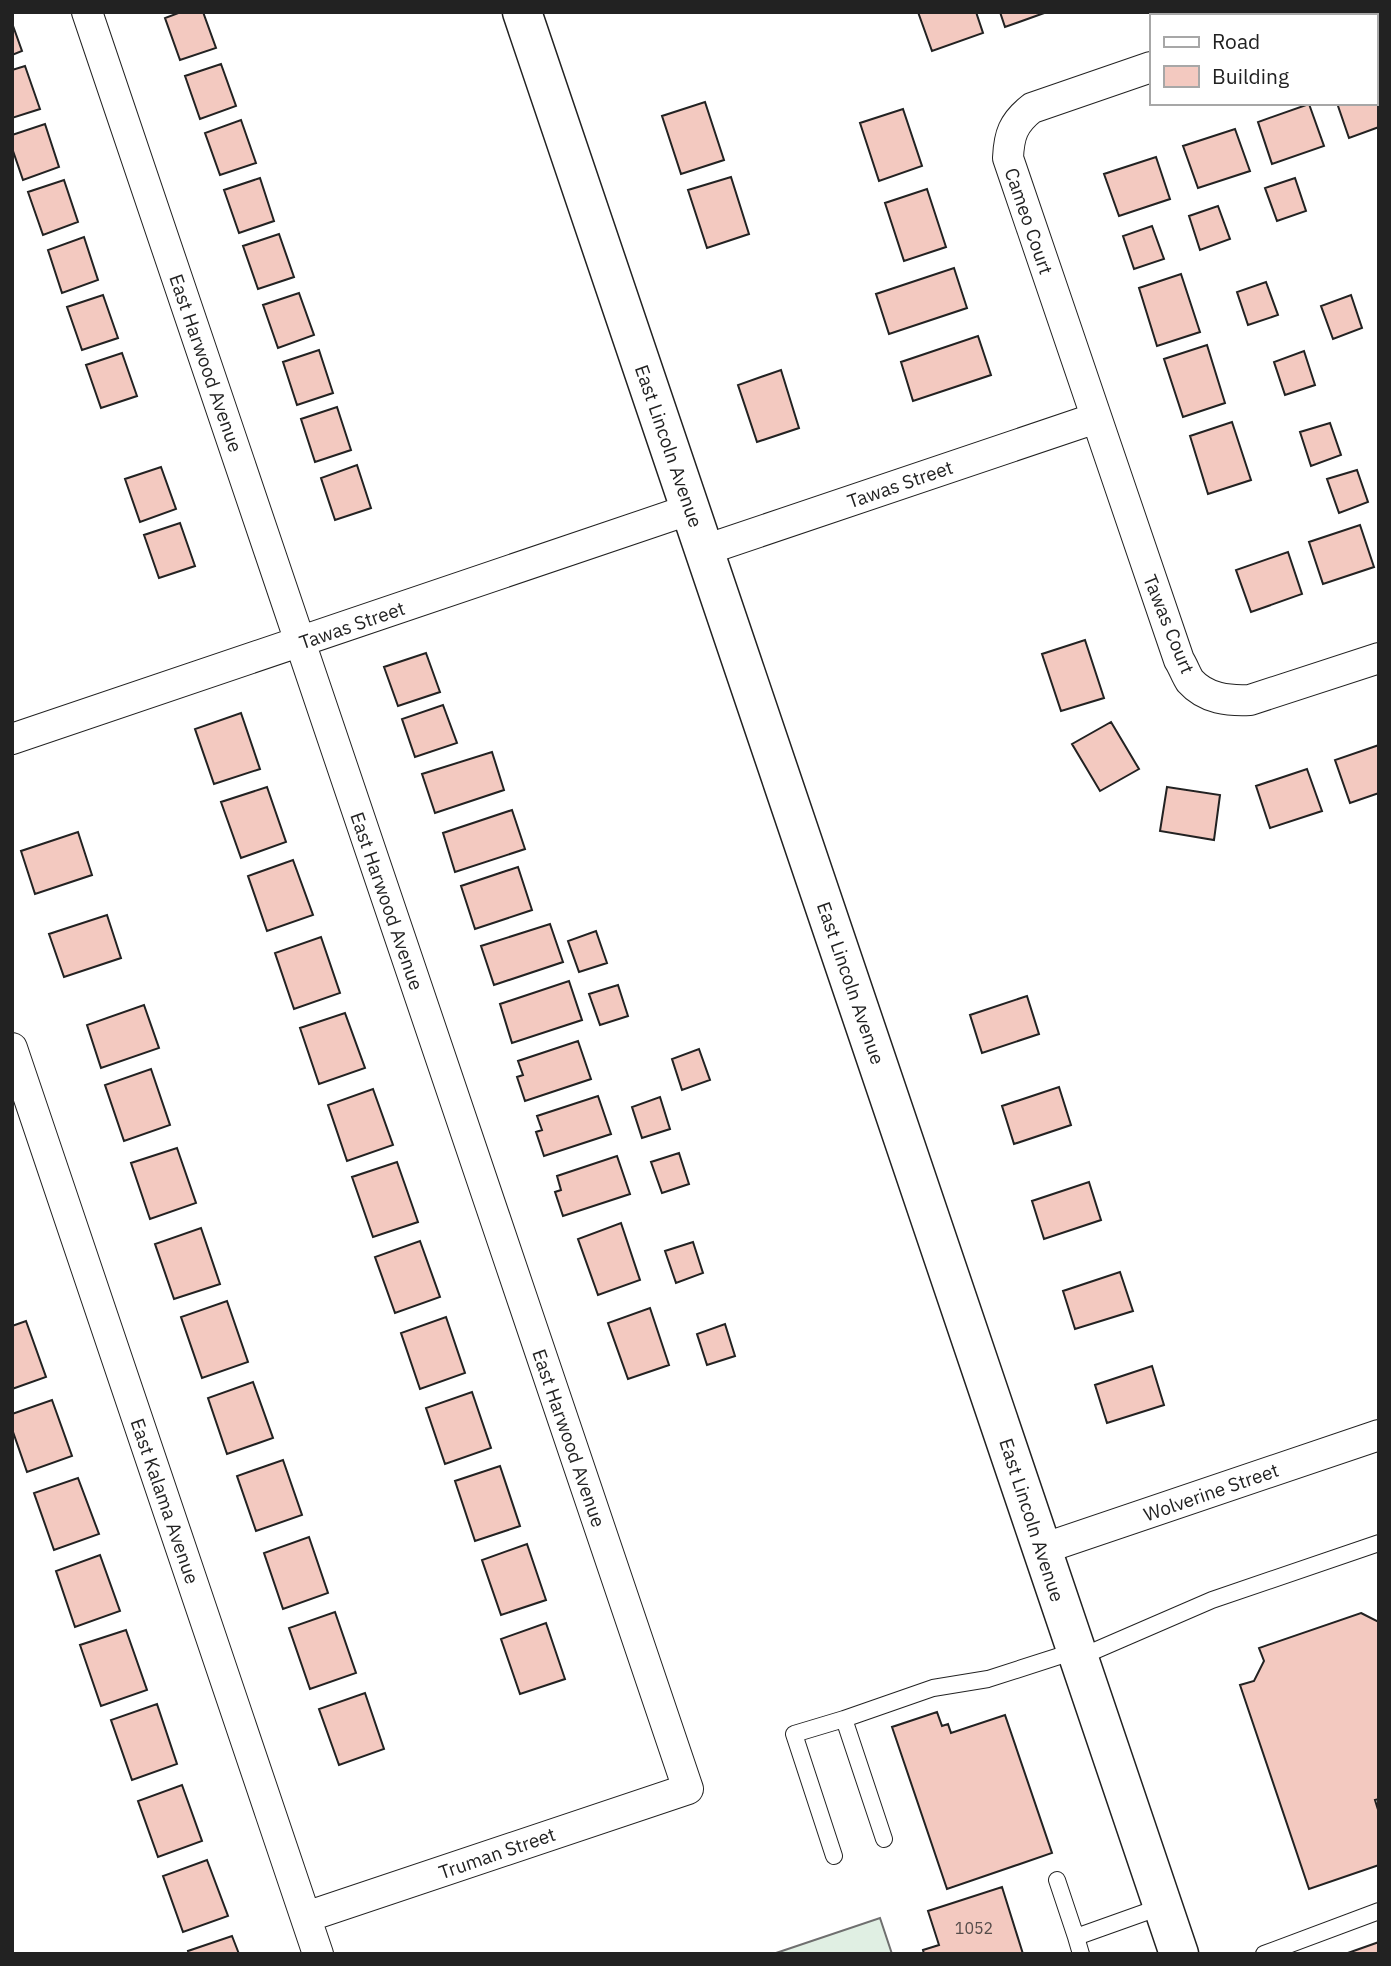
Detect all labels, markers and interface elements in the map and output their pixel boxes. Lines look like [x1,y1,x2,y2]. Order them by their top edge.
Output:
legend [1150,14,1377,105]
text: Road [1212,27,1260,55]
text: Building [1212,62,1289,90]
street label: Cameo Court [1000,165,1058,277]
street label: East Harwood Avenue [164,271,248,455]
street label: East Lincoln Avenue [630,361,708,531]
street label: Tawas Street [844,455,956,513]
street label: Tawas Court [1138,571,1200,677]
street label: Tawas Street [296,596,408,654]
street label: East Harwood Avenue [345,809,429,993]
street label: East Lincoln Avenue [812,898,890,1068]
street label: East Harwood Avenue [527,1346,611,1530]
street label: East Kalama Avenue [125,1415,205,1587]
street label: East Lincoln Avenue [994,1435,1070,1605]
street label: Wolverine Street [1140,1458,1282,1526]
street label: Truman Street [435,1822,559,1884]
house number: 1052 [955,1918,993,1938]

